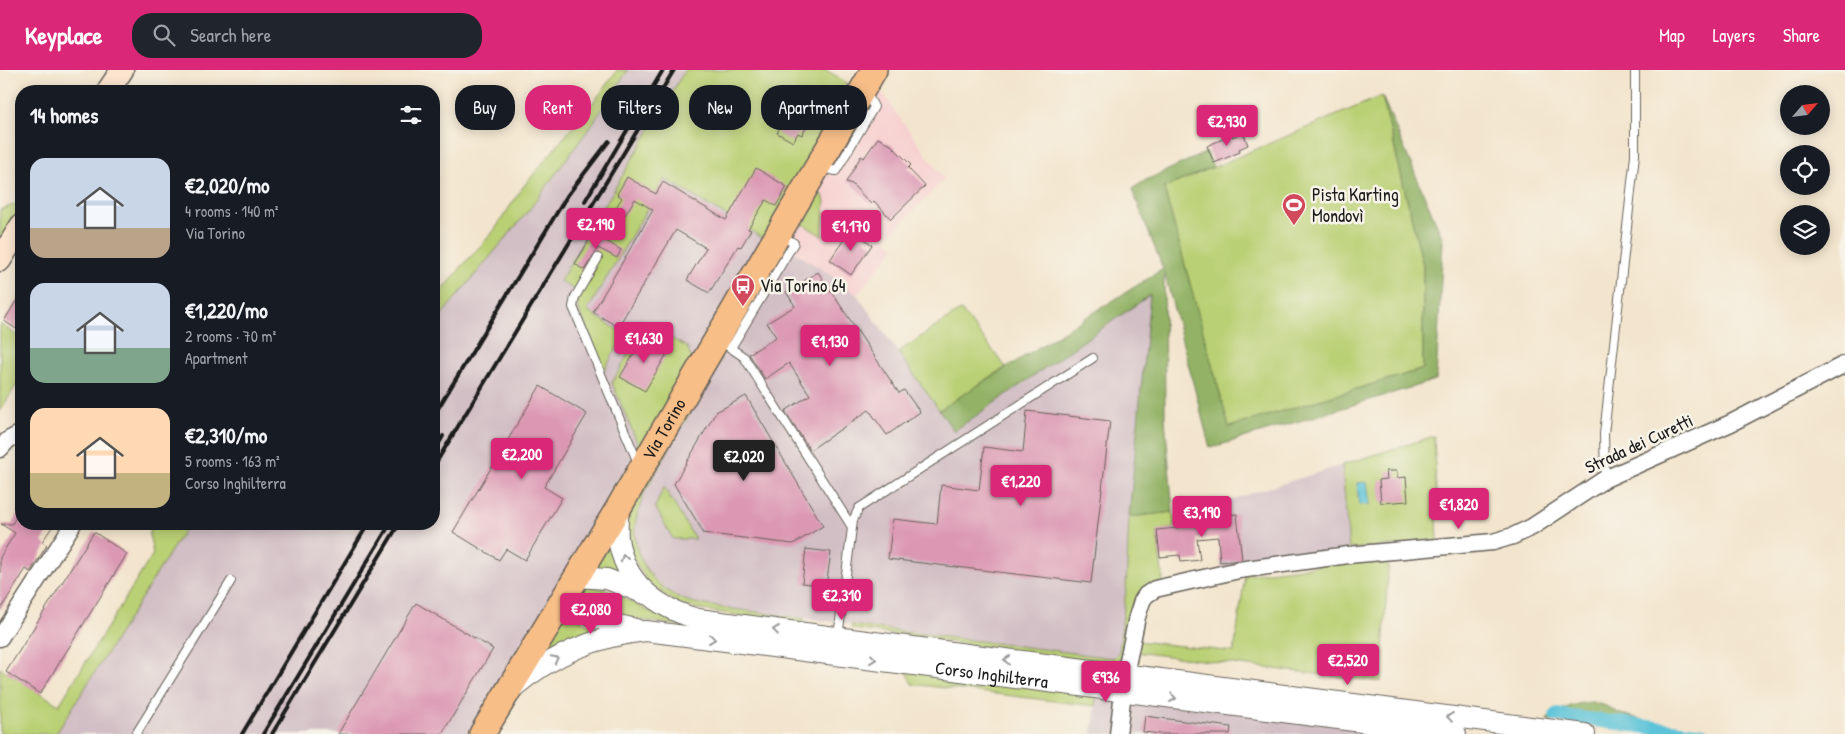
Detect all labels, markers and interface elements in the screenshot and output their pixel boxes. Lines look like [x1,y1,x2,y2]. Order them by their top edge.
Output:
search box [132,13,482,58]
text: Keyplace [25,19,102,51]
icon: search [150,21,178,49]
text: Search here [190,22,271,48]
text: Map [1659,23,1685,48]
text: Layers [1713,23,1755,48]
text: Share [1783,23,1820,48]
chip: Buy [455,85,515,130]
chip: Rent [525,85,591,130]
chip: Filters [601,85,679,130]
chip: New [689,85,751,130]
chip: Apartment [761,85,867,130]
north arrow [1780,85,1830,135]
map controls [1780,85,1830,255]
text: 14 homes [30,101,98,130]
icon: filters [397,101,425,129]
pin: €2,930 [1186,104,1268,147]
text: €2,930 [1208,110,1246,132]
button: locate [1780,145,1830,195]
text: €2,020/mo [185,171,269,200]
icon: home [70,178,130,238]
place label: Pista Karting Mondovì [1312,182,1399,228]
sports icon: Pista Karting Mondovì [1281,192,1307,226]
text: 4 rooms · 140 m² [185,200,279,222]
button: layers [1780,205,1830,255]
pin: €2,190 [555,208,637,250]
pin: €1,170 [810,210,892,252]
text: €2,190 [577,213,615,235]
text: €1,170 [832,215,870,237]
text: Via Torino [185,222,245,244]
bus stop icon: Via Torino 64 [730,273,756,307]
place label: Via Torino 64 [760,273,846,298]
text: €1,220/mo [185,296,268,325]
icon: home [70,303,130,363]
pin: €1,630 [603,322,685,364]
pin: €1,130 [789,324,871,367]
text: 2 rooms · 70 m² [185,325,276,347]
text: €1,630 [625,327,663,349]
text: €1,130 [812,330,848,352]
text: Apartment [185,347,248,369]
street label: Via Torino [636,394,692,465]
street label: Strada dei Curetti [1581,408,1697,480]
text: €2,310/mo [185,421,267,450]
icon: home [70,428,130,488]
pin: €2,200 [481,438,563,480]
pin: €2,020 [703,440,785,482]
text: €2,200 [502,443,542,465]
text: €2,020 [724,445,764,467]
text: 5 rooms · 163 m² [185,450,280,472]
pin: €1,220 [980,464,1062,507]
text: €1,220 [1002,470,1040,492]
text: Corso Inghilterra [185,472,286,494]
pin: €1,820 [1418,488,1500,530]
text: €1,820 [1440,493,1478,515]
pin: €3,190 [1161,496,1243,538]
text: €3,190 [1184,501,1220,523]
one-way arrow [620,554,630,563]
pin: €2,310 [801,578,883,621]
text: €2,310 [823,584,861,606]
pin: €2,080 [550,592,632,635]
text: €2,080 [571,598,611,620]
one-way arrow [772,625,780,636]
one-way arrow [708,633,716,644]
pin: €2,520 [1307,644,1389,686]
text: €2,520 [1328,649,1368,671]
one-way arrow [870,653,878,664]
one-way arrow [550,655,559,665]
street label: Corso Inghilterra [934,655,1050,694]
one-way arrow [1002,655,1010,666]
pin: €936 [1076,660,1136,703]
text: €936 [1092,666,1120,688]
one-way arrow [1169,692,1178,702]
one-way arrow [1445,712,1454,722]

